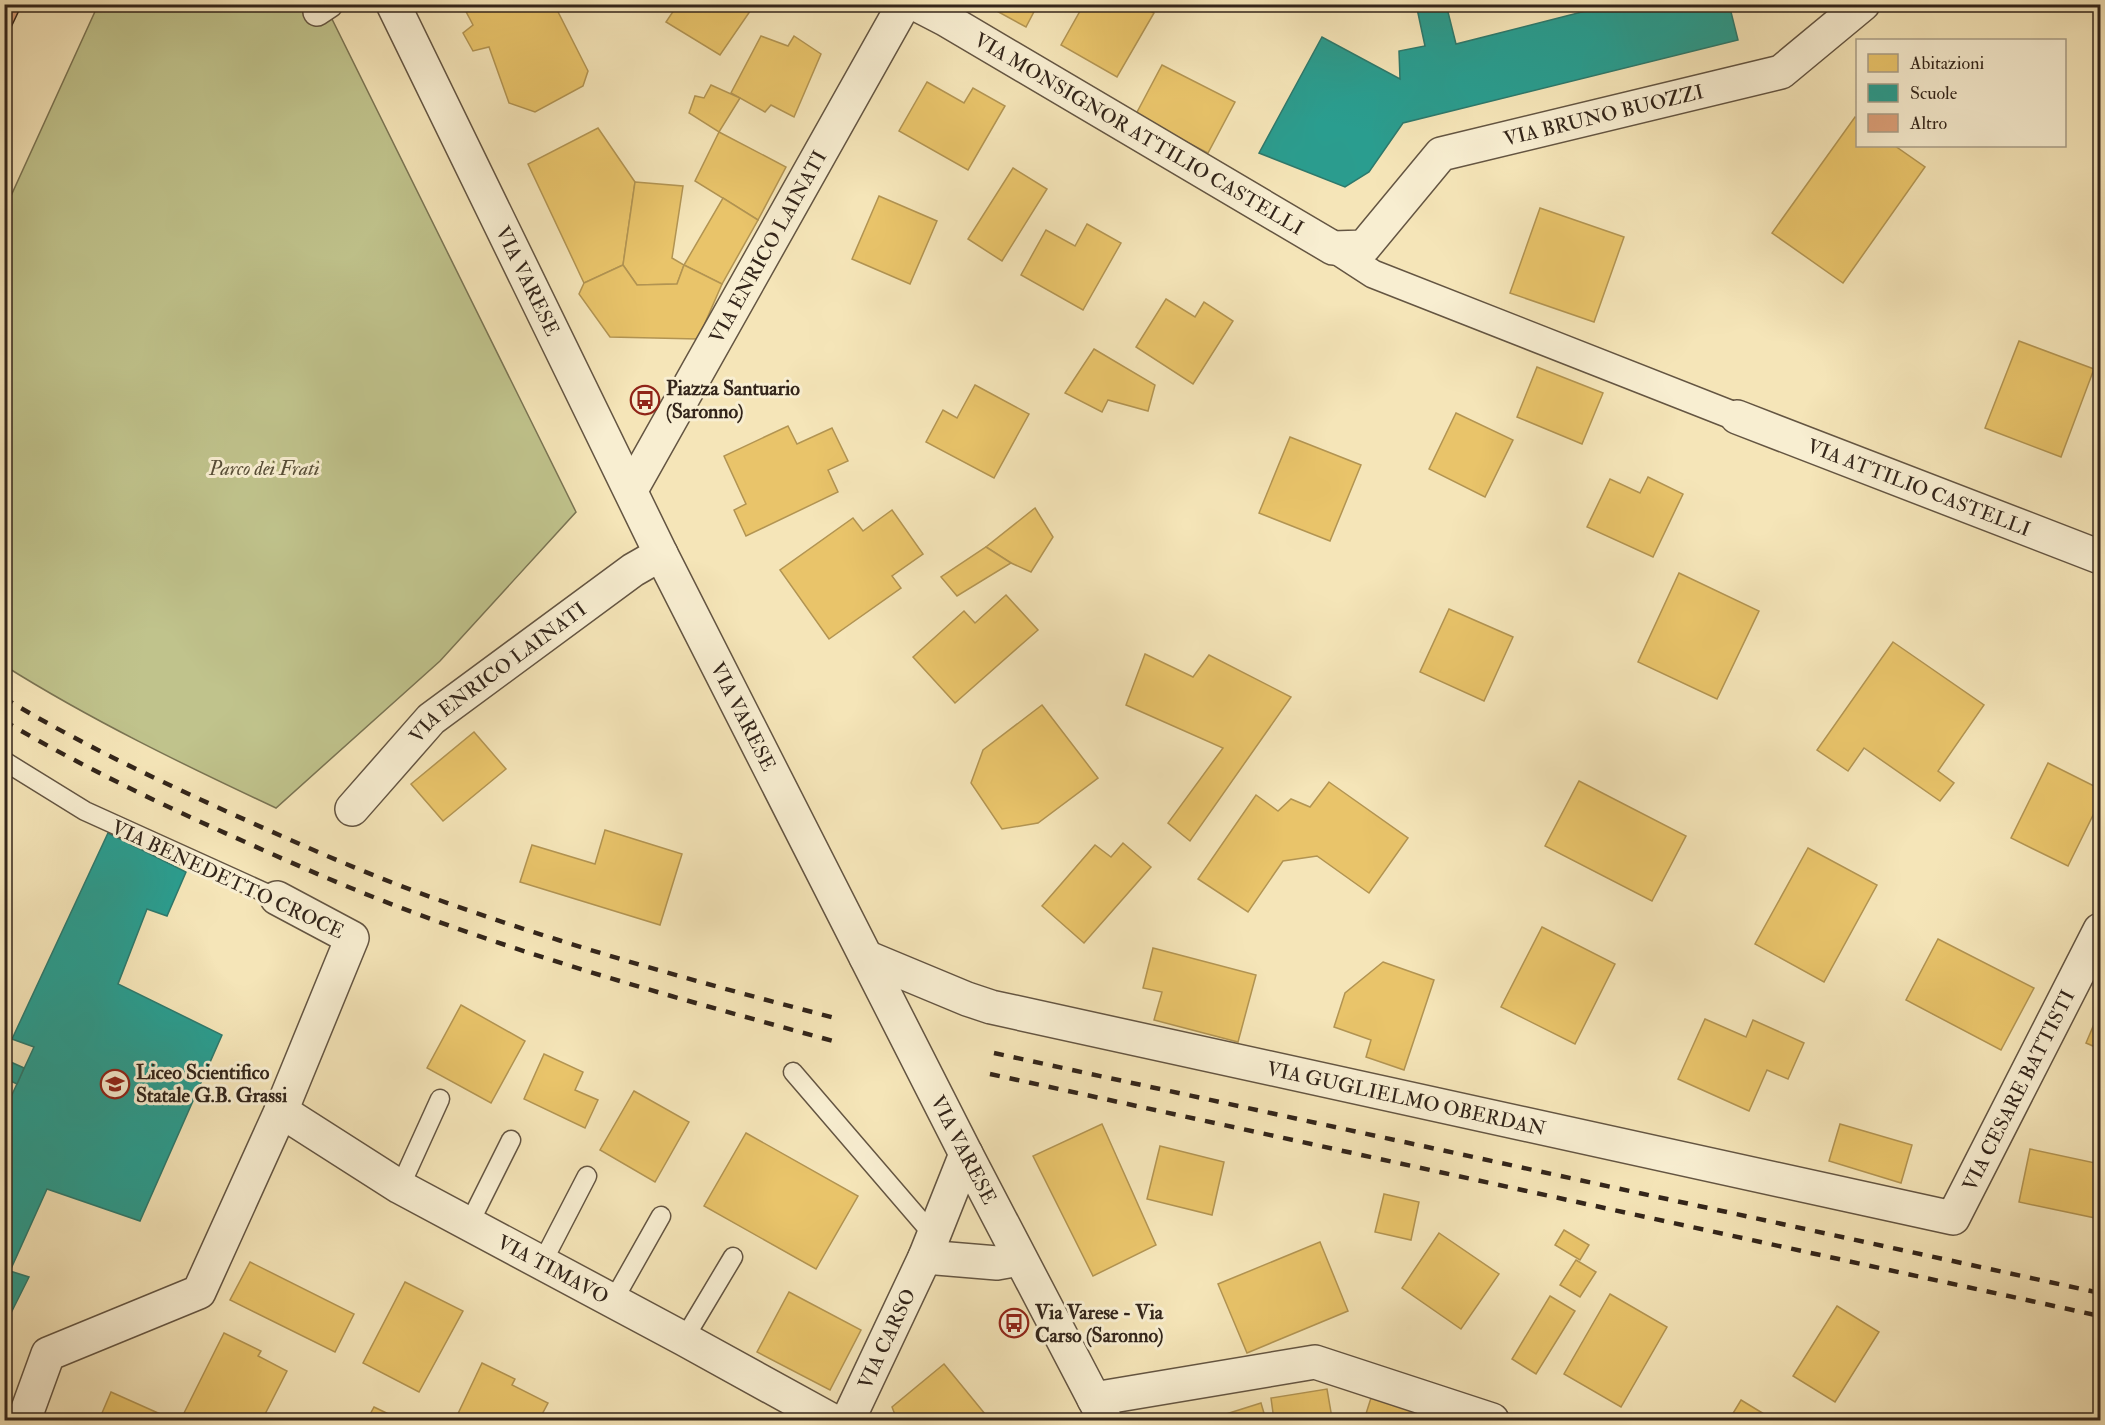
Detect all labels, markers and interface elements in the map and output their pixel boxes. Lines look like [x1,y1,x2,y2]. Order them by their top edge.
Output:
street label: VIA MONSIGNOR ATTILIO CASTELLI [970,27,1308,241]
legend [1856,39,2066,147]
text: Abitazioni [1909,52,1984,75]
street label: VIA BRUNO BUOZZI [1501,79,1706,151]
text: Scuole [1910,82,1958,105]
text: Altro [1909,112,1947,135]
street label: VIA ENRICO LAINATI [704,146,832,348]
street label: VIA VARESE [490,222,565,340]
place label: Piazza Santuario (Saronno) [666,376,800,424]
bus stop icon: Piazza Santuario (Saronno) [629,384,661,416]
street label: VIA ATTILIO CASTELLI [1804,433,2034,542]
park label: Parco dei Frati [208,456,320,481]
street label: VIA ENRICO LAINATI [404,597,591,748]
street label: VIA VARESE [705,658,781,775]
street label: VIA BENEDETTO CROCE [108,815,348,944]
street label: VIA CESARE BATTISTI [1957,986,2080,1195]
street label: VIA GUGLIELMO OBERDAN [1264,1056,1548,1141]
place label: Liceo Scientifico Statale G.B. Grassi [136,1060,288,1108]
school or university icon: Liceo Scientifico Statale G.B. Grassi [99,1068,131,1100]
street label: VIA VARESE [925,1091,1002,1209]
street label: VIA TIMAVO [493,1229,613,1309]
street label: VIA CARSO [852,1285,921,1393]
place label: Via Varese - Via Carso (Saronno) [1034,1300,1164,1348]
bus stop icon: Via Varese - Via Carso (Saronno) [998,1307,1030,1339]

